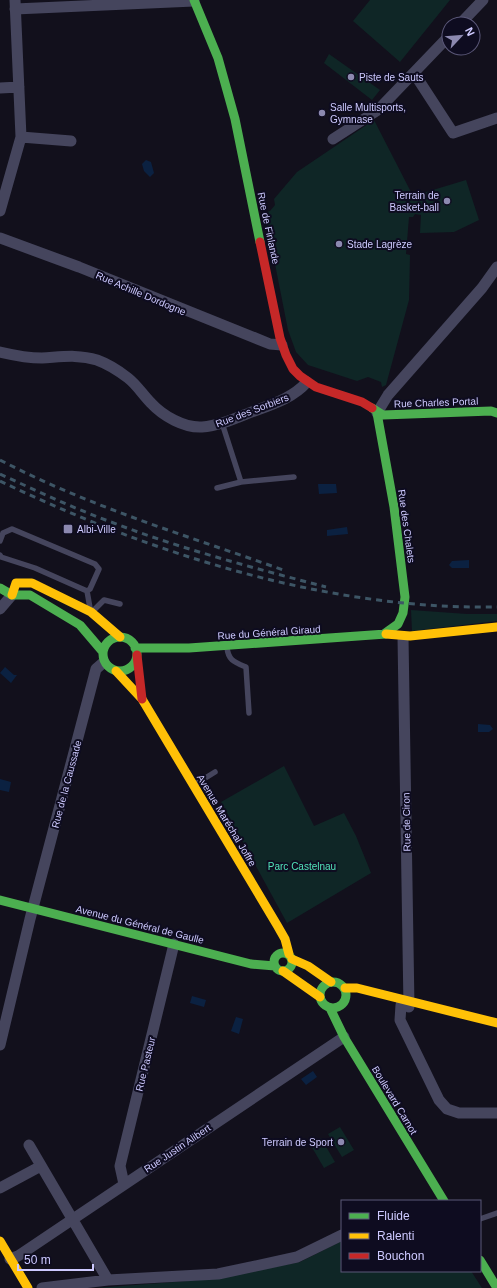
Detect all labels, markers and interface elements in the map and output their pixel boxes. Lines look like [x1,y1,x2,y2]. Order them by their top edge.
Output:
north arrow [441,16,481,56]
text: N [463,25,477,38]
marker: Piste de Sauts [346,72,356,82]
place label: Piste de Sauts [359,72,423,83]
place label: Salle Multisports, Gymnase [330,102,406,125]
marker: Salle Multisports, Gymnase [317,108,327,118]
place label: Terrain de Basket-ball [390,190,439,213]
street label: Rue de Finlande [256,191,282,266]
marker: Terrain de Basket-ball [442,196,452,206]
marker: Stade Lagrèze [334,239,344,249]
place label: Stade Lagrèze [347,239,412,250]
street label: Rue Achille Dordogne [94,269,188,318]
street label: Rue des Sorbiers [214,391,290,429]
street label: Rue Charles Portal [394,396,478,409]
street label: Rue des Chalets [396,489,417,563]
marker: Albi-Ville [62,523,74,535]
place label: Albi-Ville [77,524,116,535]
street label: Rue du Général Giraud [217,623,321,642]
street label: Rue de la Caussade [49,739,84,829]
street label: Avenue Maréchal Joffre [195,772,259,869]
street label: Rue de Ciron [400,792,413,852]
park label: Parc Castelnau [268,861,336,872]
street label: Avenue du Général de Gaulle [75,903,205,946]
street label: Rue Pasteur [133,1035,158,1092]
street label: Boulevard Carnot [370,1064,419,1137]
street label: Rue Justin Alibert [142,1122,213,1175]
place label: Terrain de Sport [262,1137,333,1148]
marker: Terrain de Sport [336,1137,346,1147]
legend [341,1200,481,1272]
text: Fluide [377,1209,410,1223]
text: Ralenti [377,1229,414,1243]
scale bar [18,1246,93,1272]
text: Bouchon [377,1249,424,1263]
text: 50 m [24,1253,51,1267]

